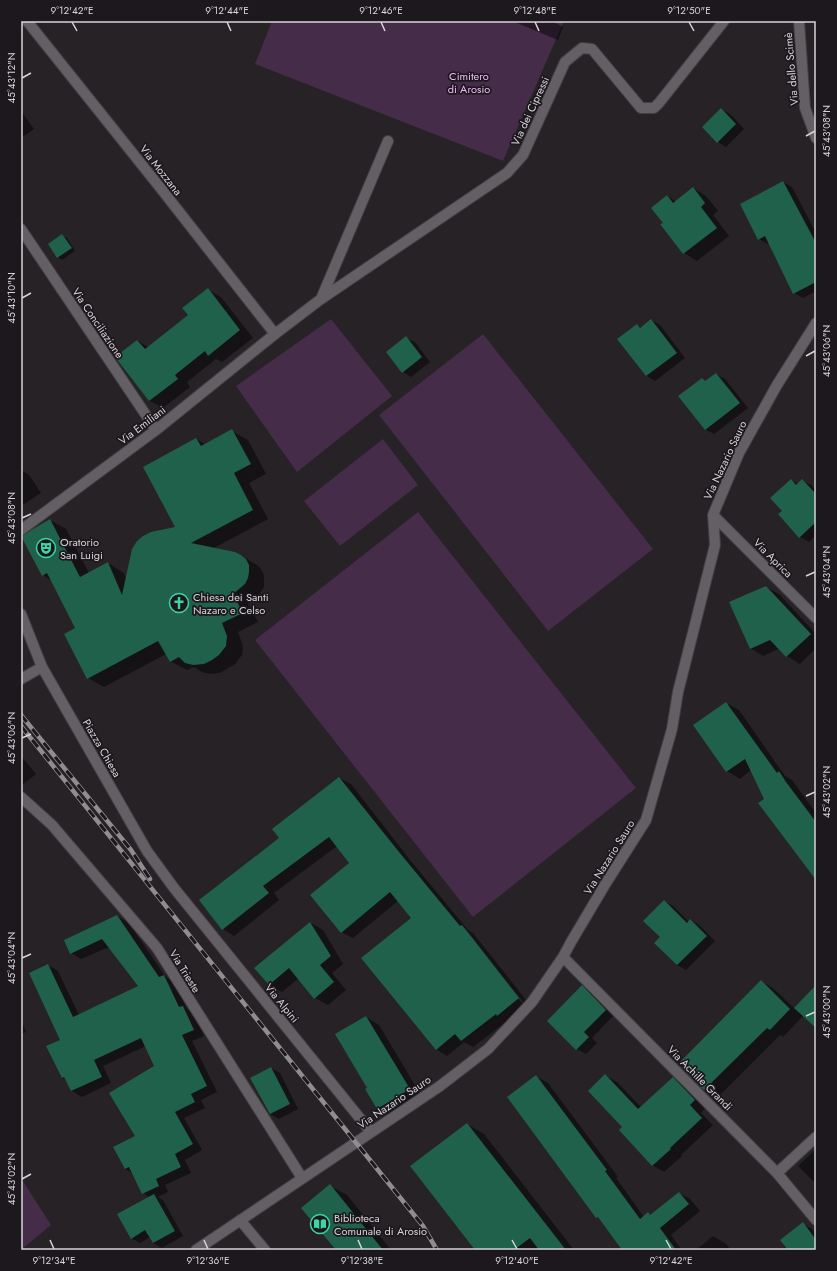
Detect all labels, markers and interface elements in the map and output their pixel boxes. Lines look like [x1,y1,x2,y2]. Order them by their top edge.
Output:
text: 9°12'42"E [50,3,94,18]
text: 9°12'44"E [205,3,249,18]
text: 9°12'46"E [359,3,403,18]
text: 9°12'48"E [513,3,557,18]
text: 9°12'50"E [667,3,711,18]
street label: Via dello Scimè [780,31,802,106]
text: 45°43'12"N [4,53,19,103]
park label: Cimitero di Arosio [448,68,490,97]
street label: Via dei Cipressi [507,74,553,148]
text: 45°43'08"N [819,105,834,157]
street label: Via Mozzana [136,141,186,199]
text: 45°43'10"N [4,272,19,324]
street label: Via Conciliazione [68,284,128,362]
text: 45°43'06"N [819,325,834,377]
street label: Via Emiliani [115,402,169,448]
street label: Via Nazario Sauro [700,418,750,502]
text: 45°43'08"N [4,492,19,544]
place label: Oratorio San Luigi [60,534,103,563]
street label: Via Aprica [750,535,796,581]
theatre icon: Oratorio San Luigi [35,537,57,559]
text: 45°43'04"N [819,546,834,598]
place label: Chiesa dei Santi Nazaro e Celso [193,589,269,618]
church icon: Chiesa dei Santi Nazaro e Celso [168,592,190,614]
text: 45°43'06"N [4,712,19,764]
street label: Piazza Chiesa [79,716,125,780]
text: 45°43'02"N [819,766,834,818]
street label: Via Nazario Sauro [580,816,638,898]
text: 45°43'04"N [4,932,19,984]
street label: Via Trieste [166,946,205,996]
street label: Via Alpini [261,980,303,1026]
text: 45°43'00"N [819,986,834,1038]
street label: Via Achille Grandi [664,1042,736,1114]
street label: Via Nazario Sauro [354,1071,434,1133]
text: 45°43'02"N [4,1153,19,1205]
place label: Biblioteca Comunale di Arosio [334,1210,427,1239]
library icon: Biblioteca Comunale di Arosio [309,1213,331,1235]
text: 9°12'34"E [32,1253,76,1268]
text: 9°12'36"E [187,1253,229,1268]
text: 9°12'38"E [341,1253,383,1268]
text: 9°12'40"E [495,1253,539,1268]
text: 9°12'42"E [649,1253,693,1268]

